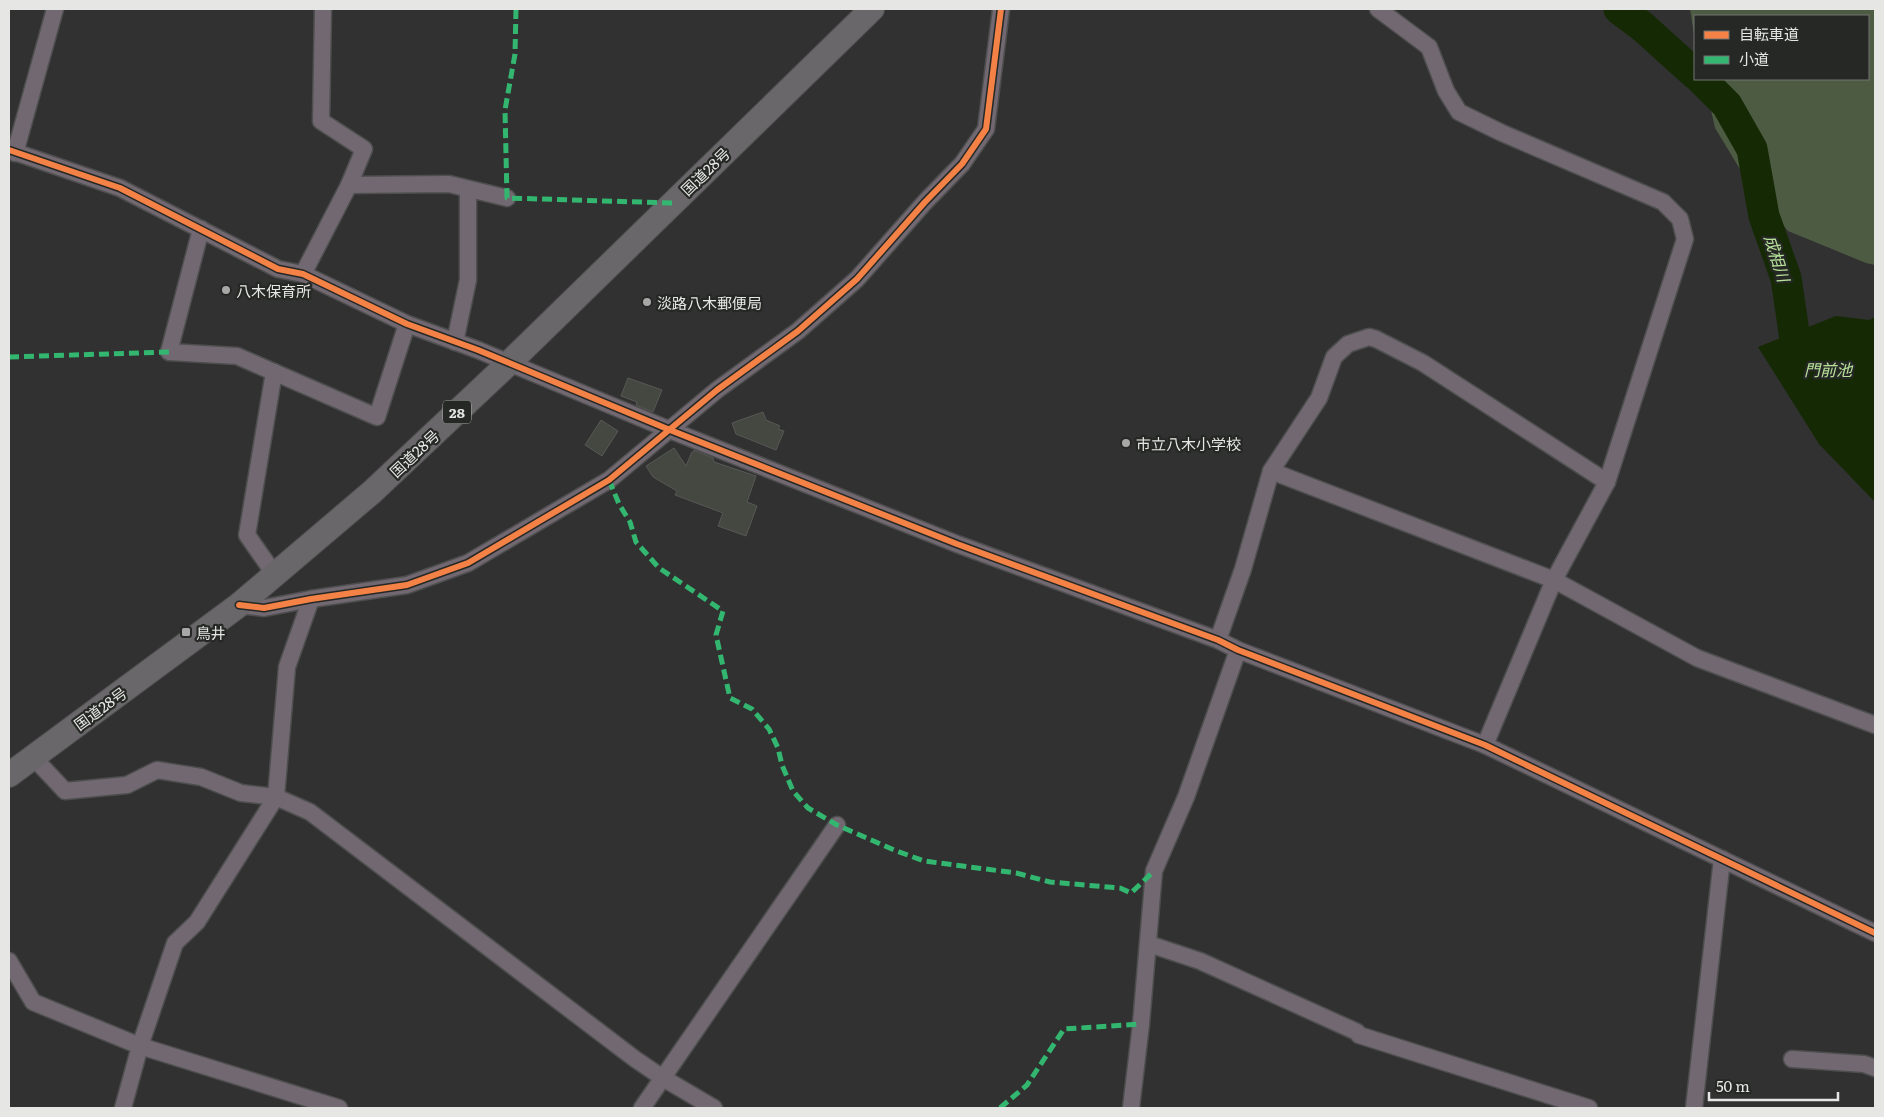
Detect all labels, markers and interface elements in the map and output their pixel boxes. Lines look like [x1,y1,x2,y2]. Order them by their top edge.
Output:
legend [1694,15,1869,80]
text: 自転車道 [1739,22,1799,45]
text: 小道 [1739,47,1769,70]
street label: 国道28号 [675,142,735,200]
water label: 成相川 [1759,231,1797,286]
place label: 八木保育所 [236,279,311,302]
marker: 八木保育所 [220,284,232,296]
place label: 淡路八木郵便局 [657,291,762,314]
marker: 淡路八木郵便局 [641,296,653,308]
water label: 門前池 [1804,357,1854,381]
road number: 28 [443,401,471,424]
street label: 国道28号 [384,424,444,482]
place label: 市立八木小学校 [1136,432,1241,455]
marker: 市立八木小学校 [1120,437,1132,449]
place label: 鳥井 [196,621,226,644]
marker: 鳥井 [180,626,192,638]
street label: 国道28号 [69,681,131,735]
scale bar [1709,1070,1838,1102]
text: 50 m [1716,1074,1750,1097]

